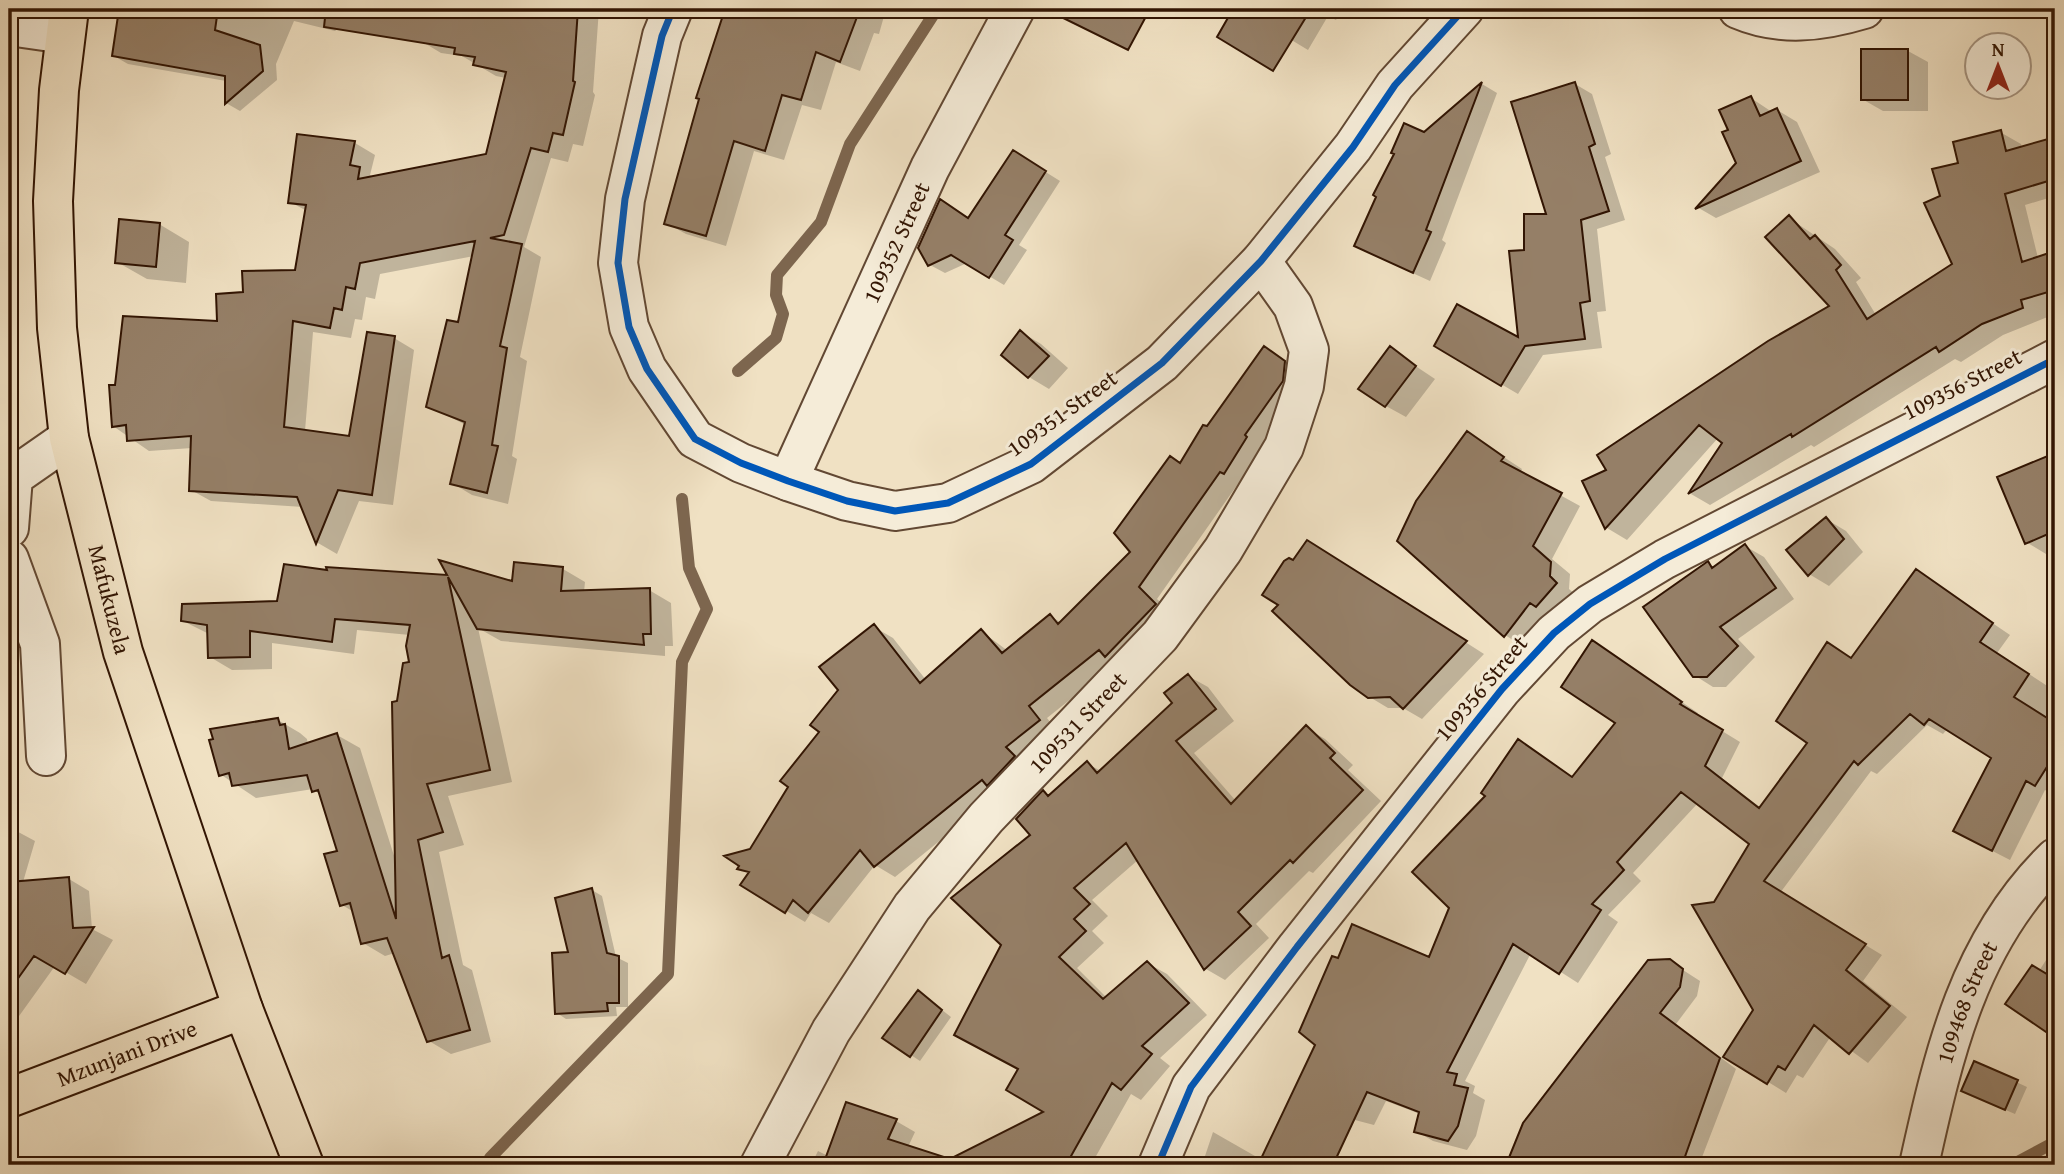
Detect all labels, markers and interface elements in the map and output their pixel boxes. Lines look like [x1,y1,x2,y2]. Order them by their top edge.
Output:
north arrow [1962,32,2032,102]
text: N [1992,35,2005,63]
street label: 109352 Street [854,176,938,308]
street label: 109356 Street [1896,339,2027,428]
street label: 109351 Street [1000,361,1124,464]
street label: Mafukuzela [81,541,140,658]
street label: 109356 Street [1426,627,1535,748]
street label: 109531 Street [1020,664,1134,780]
street label: 109468 Street [1927,934,2005,1067]
street label: Mzunjani Drive [52,1011,201,1094]

